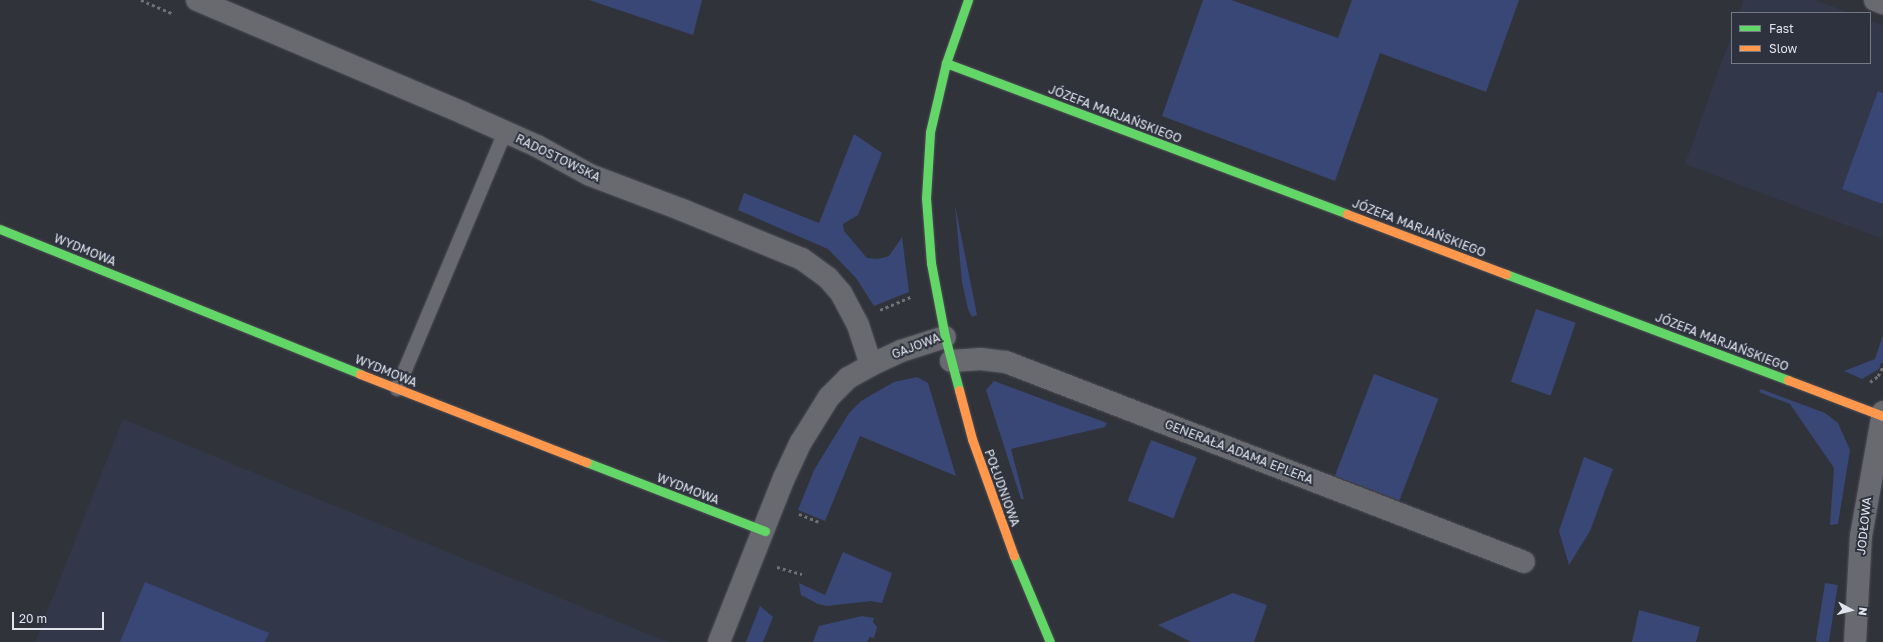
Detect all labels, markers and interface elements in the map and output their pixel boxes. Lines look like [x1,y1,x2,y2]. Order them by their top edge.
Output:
legend [1731,12,1871,64]
text: Fast [1769,21,1794,36]
text: Slow [1769,41,1797,56]
street label: JÓZEFA MARJAŃSKIEGO [1046,82,1184,146]
street label: RADOSTOWSKA [513,131,603,185]
street label: JÓZEFA MARJAŃSKIEGO [1350,196,1488,260]
street label: WYDMOWA [52,231,118,269]
street label: JÓZEFA MARJAŃSKIEGO [1653,310,1791,374]
street label: GAJOWA [890,330,942,362]
street label: WYDMOWA [353,352,419,390]
street label: GENERAŁA ADAMA EPLERA [1163,417,1315,487]
street label: POŁUDNIOWA [981,447,1023,529]
street label: WYDMOWA [655,470,721,508]
street label: JODŁOWA [1854,496,1874,556]
north arrow [1831,590,1871,630]
scale bar [14,604,106,630]
text: N [1856,607,1870,616]
text: 20 m [19,611,47,626]

